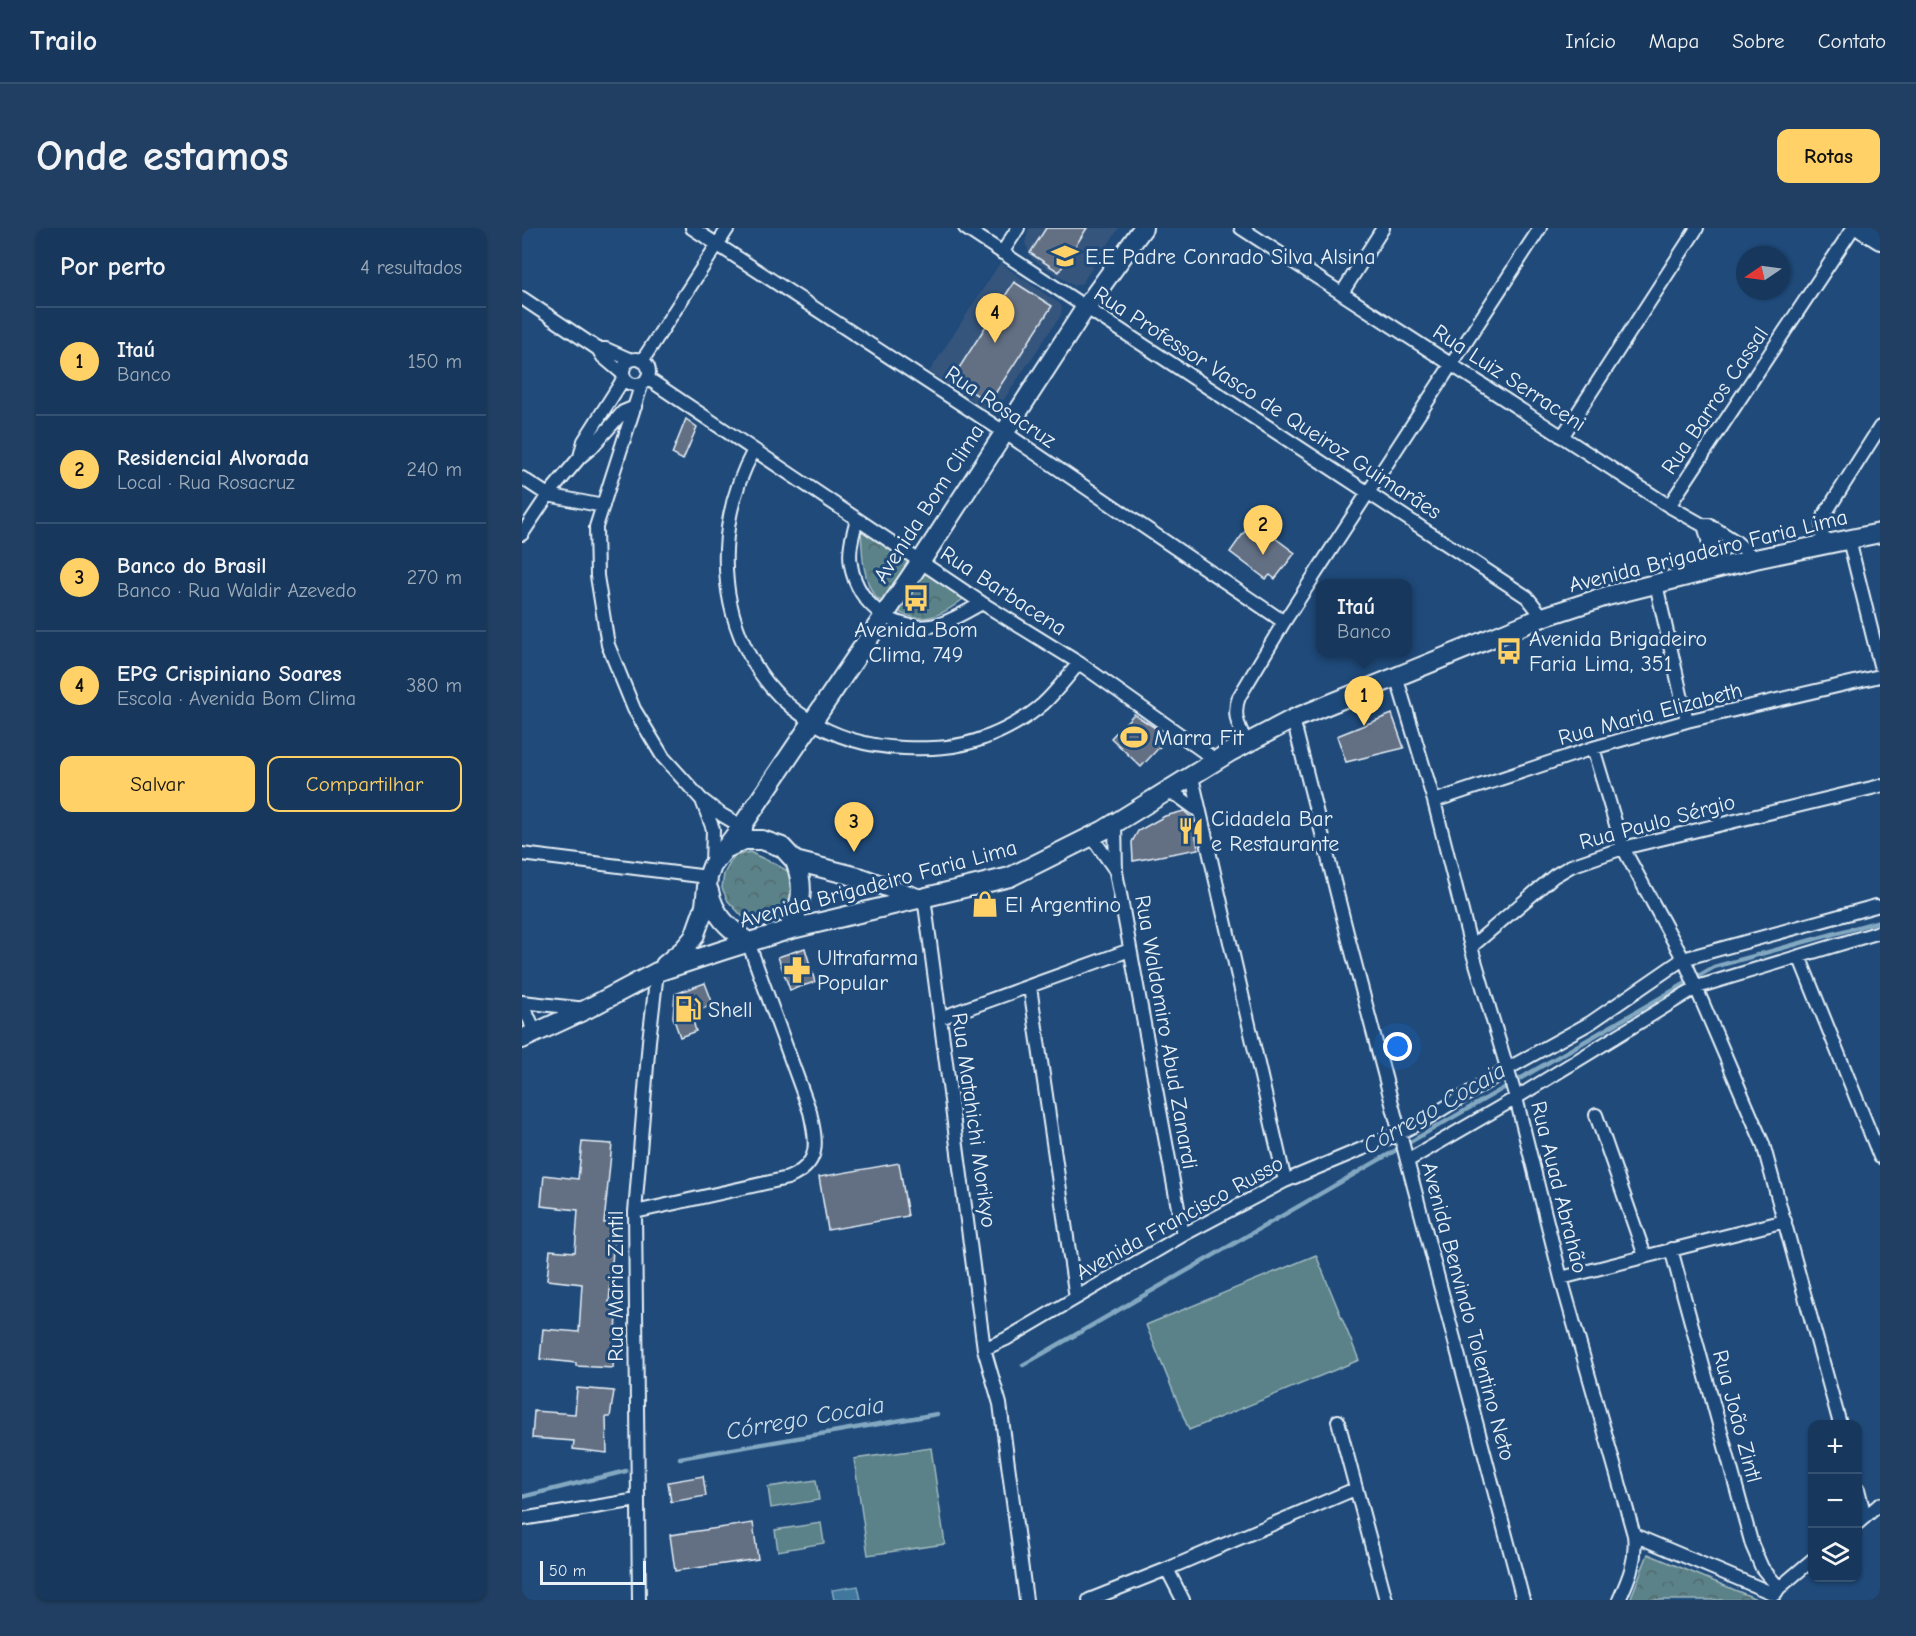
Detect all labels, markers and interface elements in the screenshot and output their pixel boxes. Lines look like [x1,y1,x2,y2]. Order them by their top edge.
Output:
text: Trailo [30,25,97,57]
text: Início [1565,29,1616,53]
text: Mapa [1649,29,1699,53]
text: Sobre [1732,29,1785,53]
text: Contato [1818,29,1886,53]
button: Rotas [1777,129,1880,183]
text: Onde estamos [36,132,289,181]
school or university icon: E.E Padre Conrado Silva Alsina [1050,241,1080,271]
place label: E.E Padre Conrado Silva Alsina [1085,244,1376,270]
north arrow [1736,246,1790,300]
text: Por perto [60,252,166,282]
text: 4 resultados [360,256,462,279]
street label: Rua Professor Vasco de Queiroz Guimarães [1089,281,1446,525]
pin: 4 [976,294,1014,343]
street label: Rua Luiz Serraceni [1428,319,1591,437]
street label: Rua Barros Cassal [1656,322,1774,479]
text: Itaú [117,337,155,363]
text: 1 [76,350,83,373]
text: 150 m [408,350,462,373]
street label: Rua Rosacruz [940,360,1061,454]
text: Banco [117,363,171,386]
street label: Avenida Bom Clima [868,419,990,588]
text: Residencial Alvorada [117,445,309,471]
text: 2 [75,458,84,481]
text: 240 m [407,458,462,481]
text: Local · Rua Rosacruz [117,471,295,494]
street label: Avenida Brigadeiro Faria Lima [1566,504,1850,598]
pin: 2 [1244,506,1282,555]
street label: Rua Barbacena [936,540,1071,641]
text: Banco do Brasil [117,553,267,579]
text: 3 [75,566,84,589]
text: 270 m [407,566,462,589]
text: Banco · Rua Waldir Azevedo [117,579,356,602]
popup [1316,579,1412,657]
bus stop icon: Avenida Bom Clima, 749 [901,583,931,613]
text: Itaú [1337,594,1375,620]
place label: Avenida Bom Clima, 749 [854,617,978,668]
text: Banco [1337,620,1391,643]
place label: Avenida Brigadeiro Faria Lima, 351 [1529,626,1707,677]
bus stop icon: Avenida Brigadeiro Faria Lima, 351 [1494,636,1524,666]
text: EPG Crispiniano Soares [117,661,342,687]
text: 4 [75,674,84,697]
text: 380 m [406,674,462,697]
pin: 1 [1344,676,1384,726]
street label: Rua Maria Elizabeth [1555,677,1745,751]
text: Escola · Avenida Bom Clima [117,687,356,710]
sports icon: Marra Fit [1119,722,1149,752]
place label: Marra Fit [1154,725,1244,751]
button: Salvar [60,756,255,812]
button: Compartilhar [267,756,462,812]
street label: Rua Paulo Sérgio [1576,789,1738,855]
pin: 3 [834,802,874,852]
place label: Cidadela Bar e Restaurante [1211,806,1339,857]
restaurant icon: Cidadela Bar e Restaurante [1176,816,1206,846]
street label: Avenida Brigadeiro Faria Lima [737,834,1020,934]
shop icon: El Argentino [970,889,1000,919]
place label: El Argentino [1005,892,1121,918]
street label: Rua Waldomiro Abud Zanardi [1129,893,1203,1171]
place label: Ultrafarma Popular [817,945,918,996]
pharmacy icon: Ultrafarma Popular [782,955,812,985]
fuel station icon: Shell [673,994,703,1024]
place label: Shell [708,997,753,1023]
street label: Rua Matahichi Morikyo [946,1011,1002,1229]
your location [1383,1032,1412,1061]
water label: Córrego Cocaia [1358,1056,1510,1160]
street label: Rua Auad Abrahão [1525,1098,1593,1276]
street label: Avenida Francisco Russo [1071,1150,1288,1286]
street label: Avenida Benvindo Tolentino Neto [1416,1159,1520,1463]
street label: Rua Maria Zintil [603,1210,629,1362]
street label: Rua João Zintl [1707,1347,1767,1485]
water label: Córrego Cocaia [724,1390,886,1446]
map controls [1808,1420,1862,1582]
button: + [1808,1420,1862,1474]
button: − [1808,1474,1862,1528]
button: layers [1808,1528,1862,1582]
scale bar [540,1558,646,1586]
text: 50 m [549,1562,586,1580]

